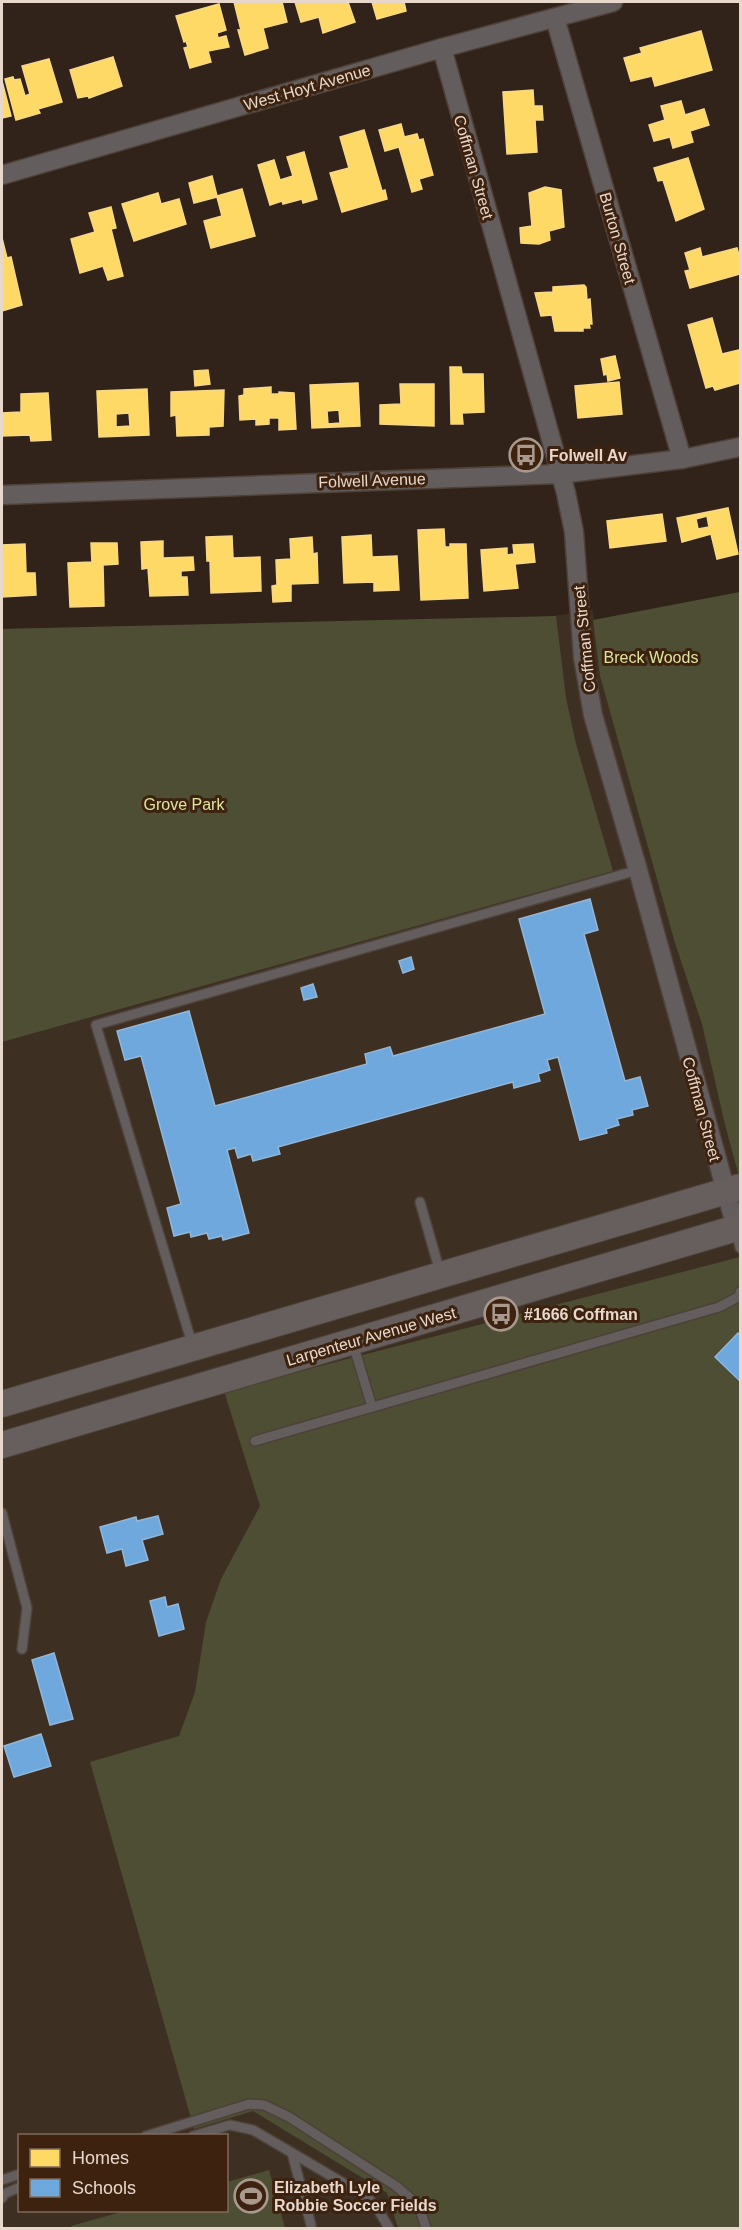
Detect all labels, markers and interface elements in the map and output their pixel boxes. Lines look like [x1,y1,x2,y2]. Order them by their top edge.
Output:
street label: West Hoyt Avenue [242,61,373,114]
street label: Coffman Street [451,113,497,222]
street label: Burton Street [596,190,639,286]
bus stop icon: Folwell Av [508,437,544,473]
place label: Folwell Av [549,447,627,464]
street label: Folwell Avenue [318,470,426,491]
street label: Coffman Street [570,584,599,693]
park label: Breck Woods [604,649,698,666]
park label: Grove Park [144,796,225,813]
street label: Coffman Street [679,1055,724,1164]
bus stop icon: #1666 Coffman [483,1296,519,1332]
street label: Larpenteur Avenue West [284,1304,458,1369]
place label: #1666 Coffman [524,1306,638,1323]
legend [18,2134,228,2212]
text: Homes [72,2148,129,2168]
text: Schools [72,2178,136,2198]
sports icon: Elizabeth Lyle Robbie Soccer Fields [233,2178,269,2214]
place label: Elizabeth Lyle Robbie Soccer Fields [274,2179,437,2214]

